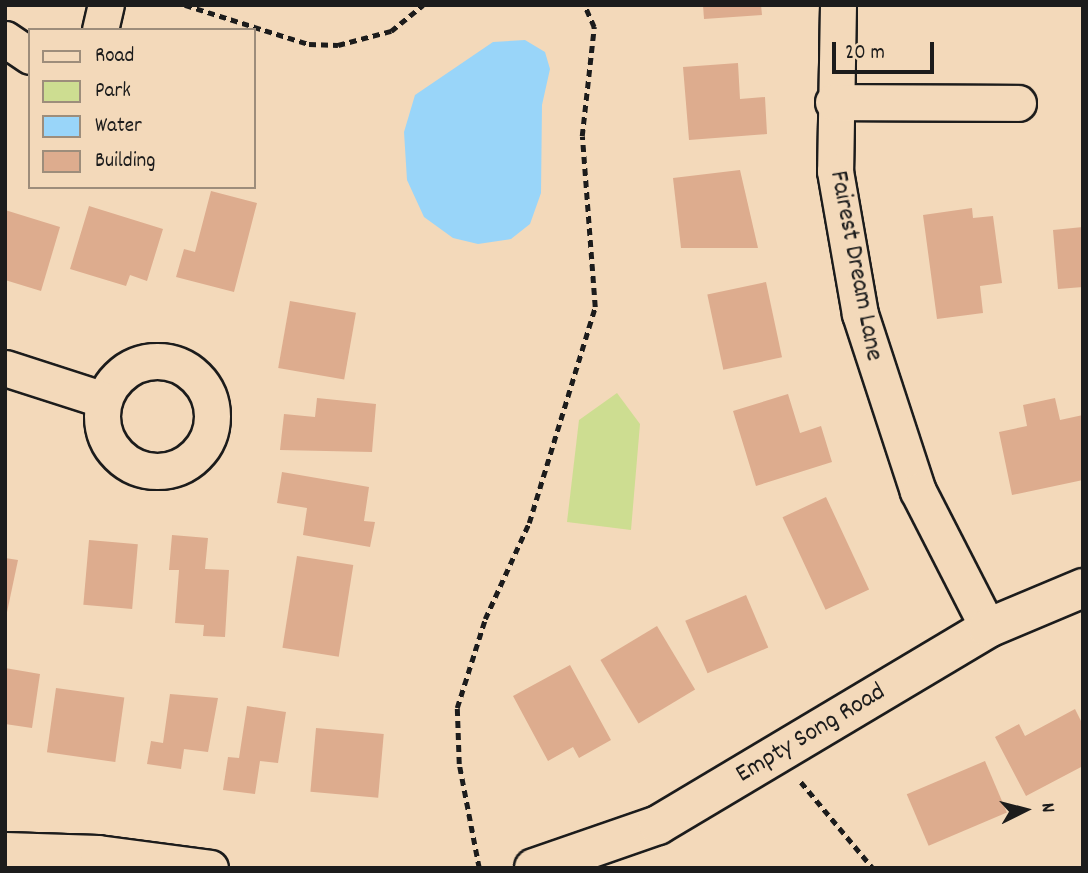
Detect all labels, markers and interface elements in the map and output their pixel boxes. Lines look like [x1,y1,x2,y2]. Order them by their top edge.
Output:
legend [28,28,256,189]
scale bar [836,28,937,72]
text: 20 m [845,39,885,69]
text: Road [95,42,134,72]
text: Park [95,77,131,107]
text: Water [95,112,142,142]
text: Building [95,147,155,177]
street label: Fairest Dream Lane [821,168,889,364]
street label: Empty Song Road [731,677,891,791]
north arrow [990,775,1060,845]
text: N [1032,802,1060,814]

